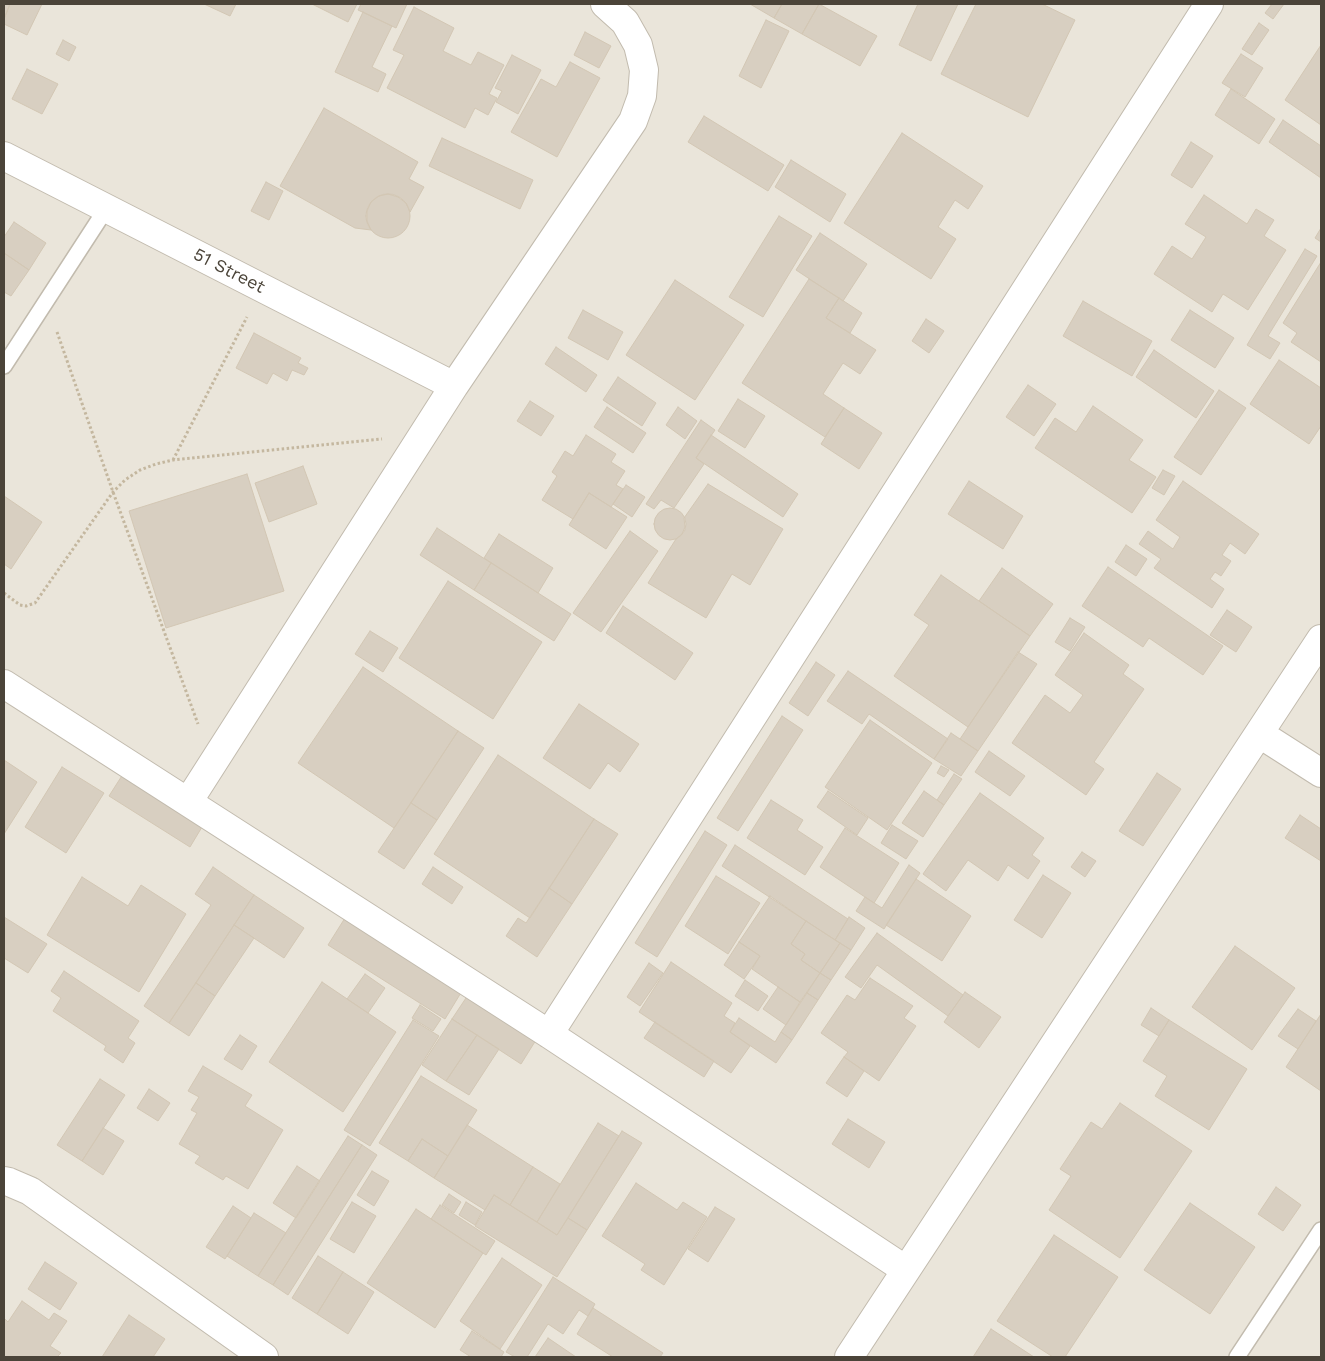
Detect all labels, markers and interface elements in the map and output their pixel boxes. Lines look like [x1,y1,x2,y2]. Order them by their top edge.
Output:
street label: 51 Street [189,244,269,298]

